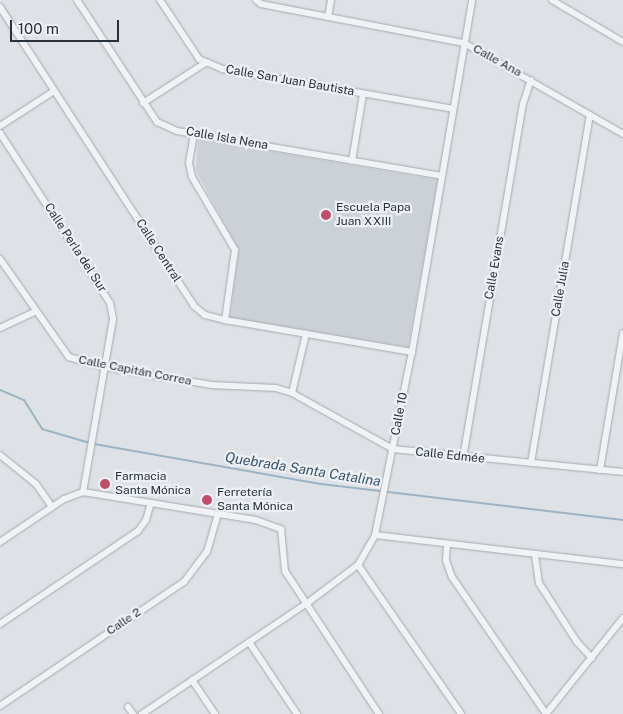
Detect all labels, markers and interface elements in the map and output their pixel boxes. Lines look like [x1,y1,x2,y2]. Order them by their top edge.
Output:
scale bar [12,10,121,42]
text: 100 m [18,20,59,37]
street label: Calle Ana [470,42,524,80]
street label: Calle San Juan Bautista [225,63,355,99]
street label: Calle Isla Nena [185,125,269,153]
street label: Calle Perla del Sur [41,201,109,295]
place label: Escuela Papa Juan XXIII [336,201,411,229]
marker: Escuela Papa Juan XXIII [320,209,332,221]
street label: Calle Central [132,217,184,285]
street label: Calle Evans [482,235,508,301]
street label: Calle Julia [549,260,573,318]
street label: Calle Capitán Correa [77,353,193,389]
street label: Calle 10 [389,391,411,437]
street label: Calle Edmée [414,445,486,467]
water label: Quebrada Santa Catalina [224,448,382,490]
place label: Farmacia Santa Mónica [115,470,191,498]
marker: Farmacia Santa Mónica [99,478,111,490]
place label: Ferretería Santa Mónica [217,486,293,514]
marker: Ferretería Santa Mónica [201,494,213,506]
street label: Calle 2 [104,605,144,639]

